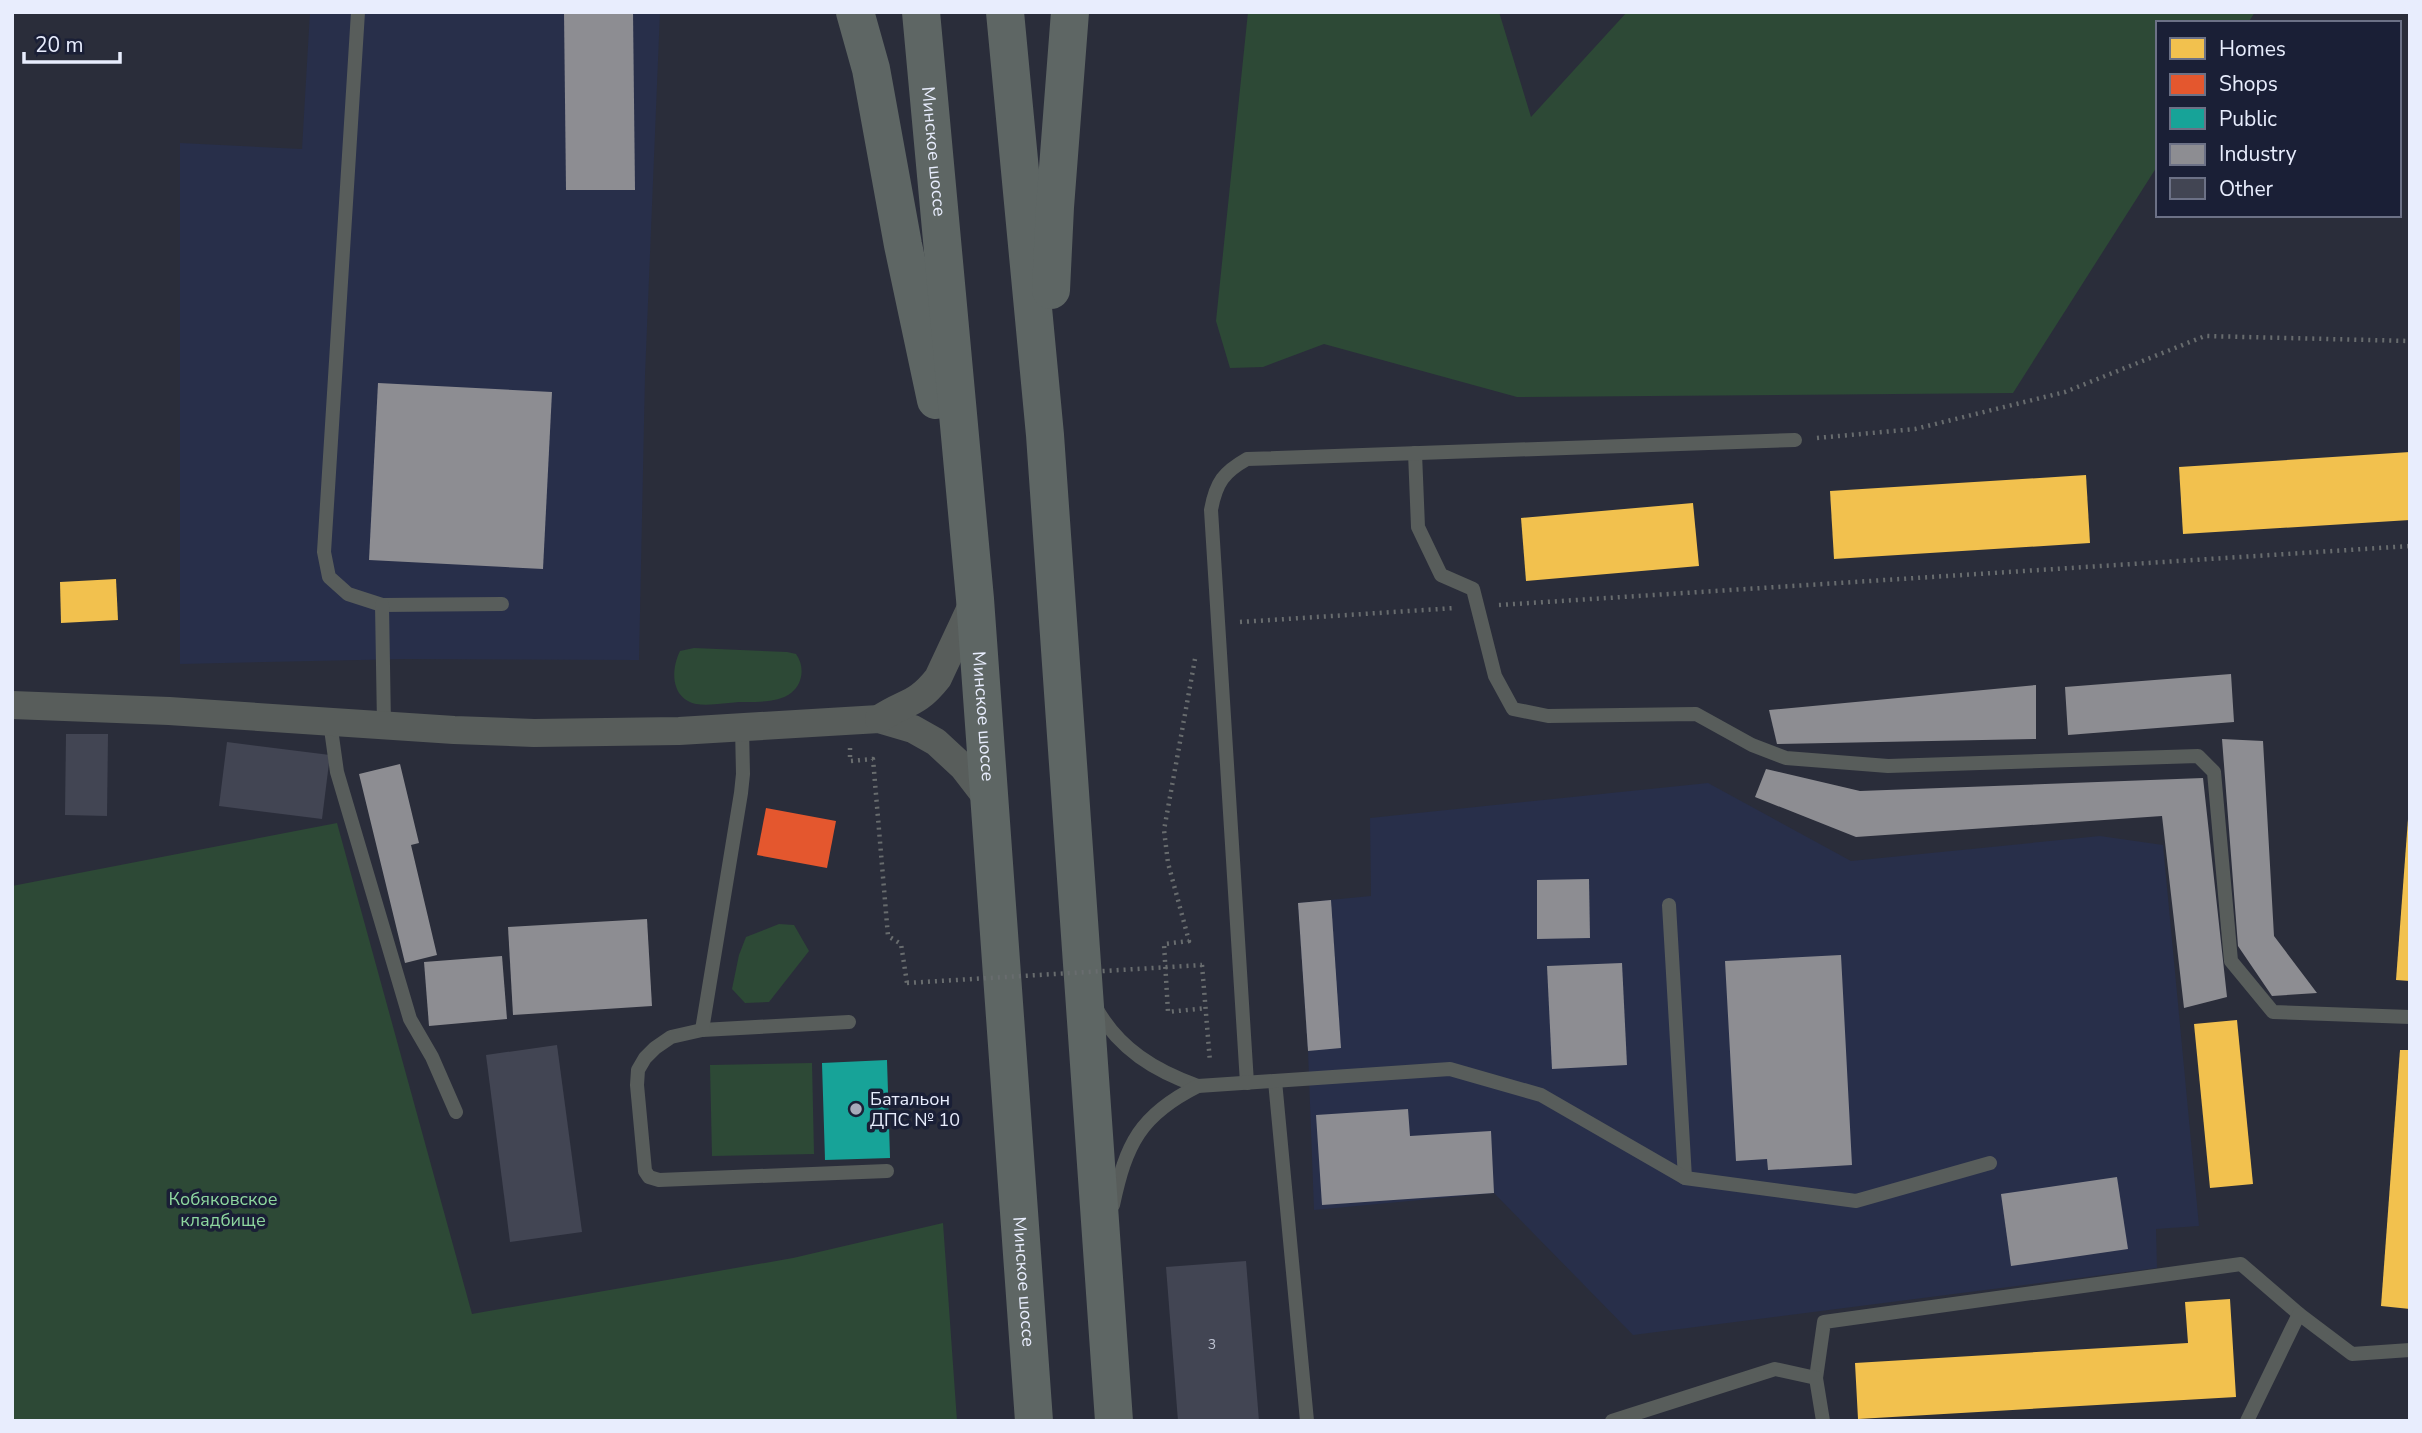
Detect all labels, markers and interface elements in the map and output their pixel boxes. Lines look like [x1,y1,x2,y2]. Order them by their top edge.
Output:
scale bar [24,21,121,65]
legend [2156,21,2401,217]
text: 20 m [35,31,84,59]
text: Homes [2219,35,2286,63]
text: Shops [2219,70,2278,98]
street label: Минское шоссе [916,85,952,217]
text: Public [2219,105,2277,133]
text: Industry [2219,140,2297,168]
text: Other [2219,175,2274,203]
street label: Минское шоссе [967,650,1000,782]
place label: Батальон ДПС № 10 [870,1087,960,1132]
marker: Батальон ДПС № 10 [848,1101,864,1117]
park label: Кобяковское кладбище [169,1187,277,1232]
street label: Минское шоссе [1007,1216,1041,1348]
house number: 3 [1208,1335,1216,1354]

